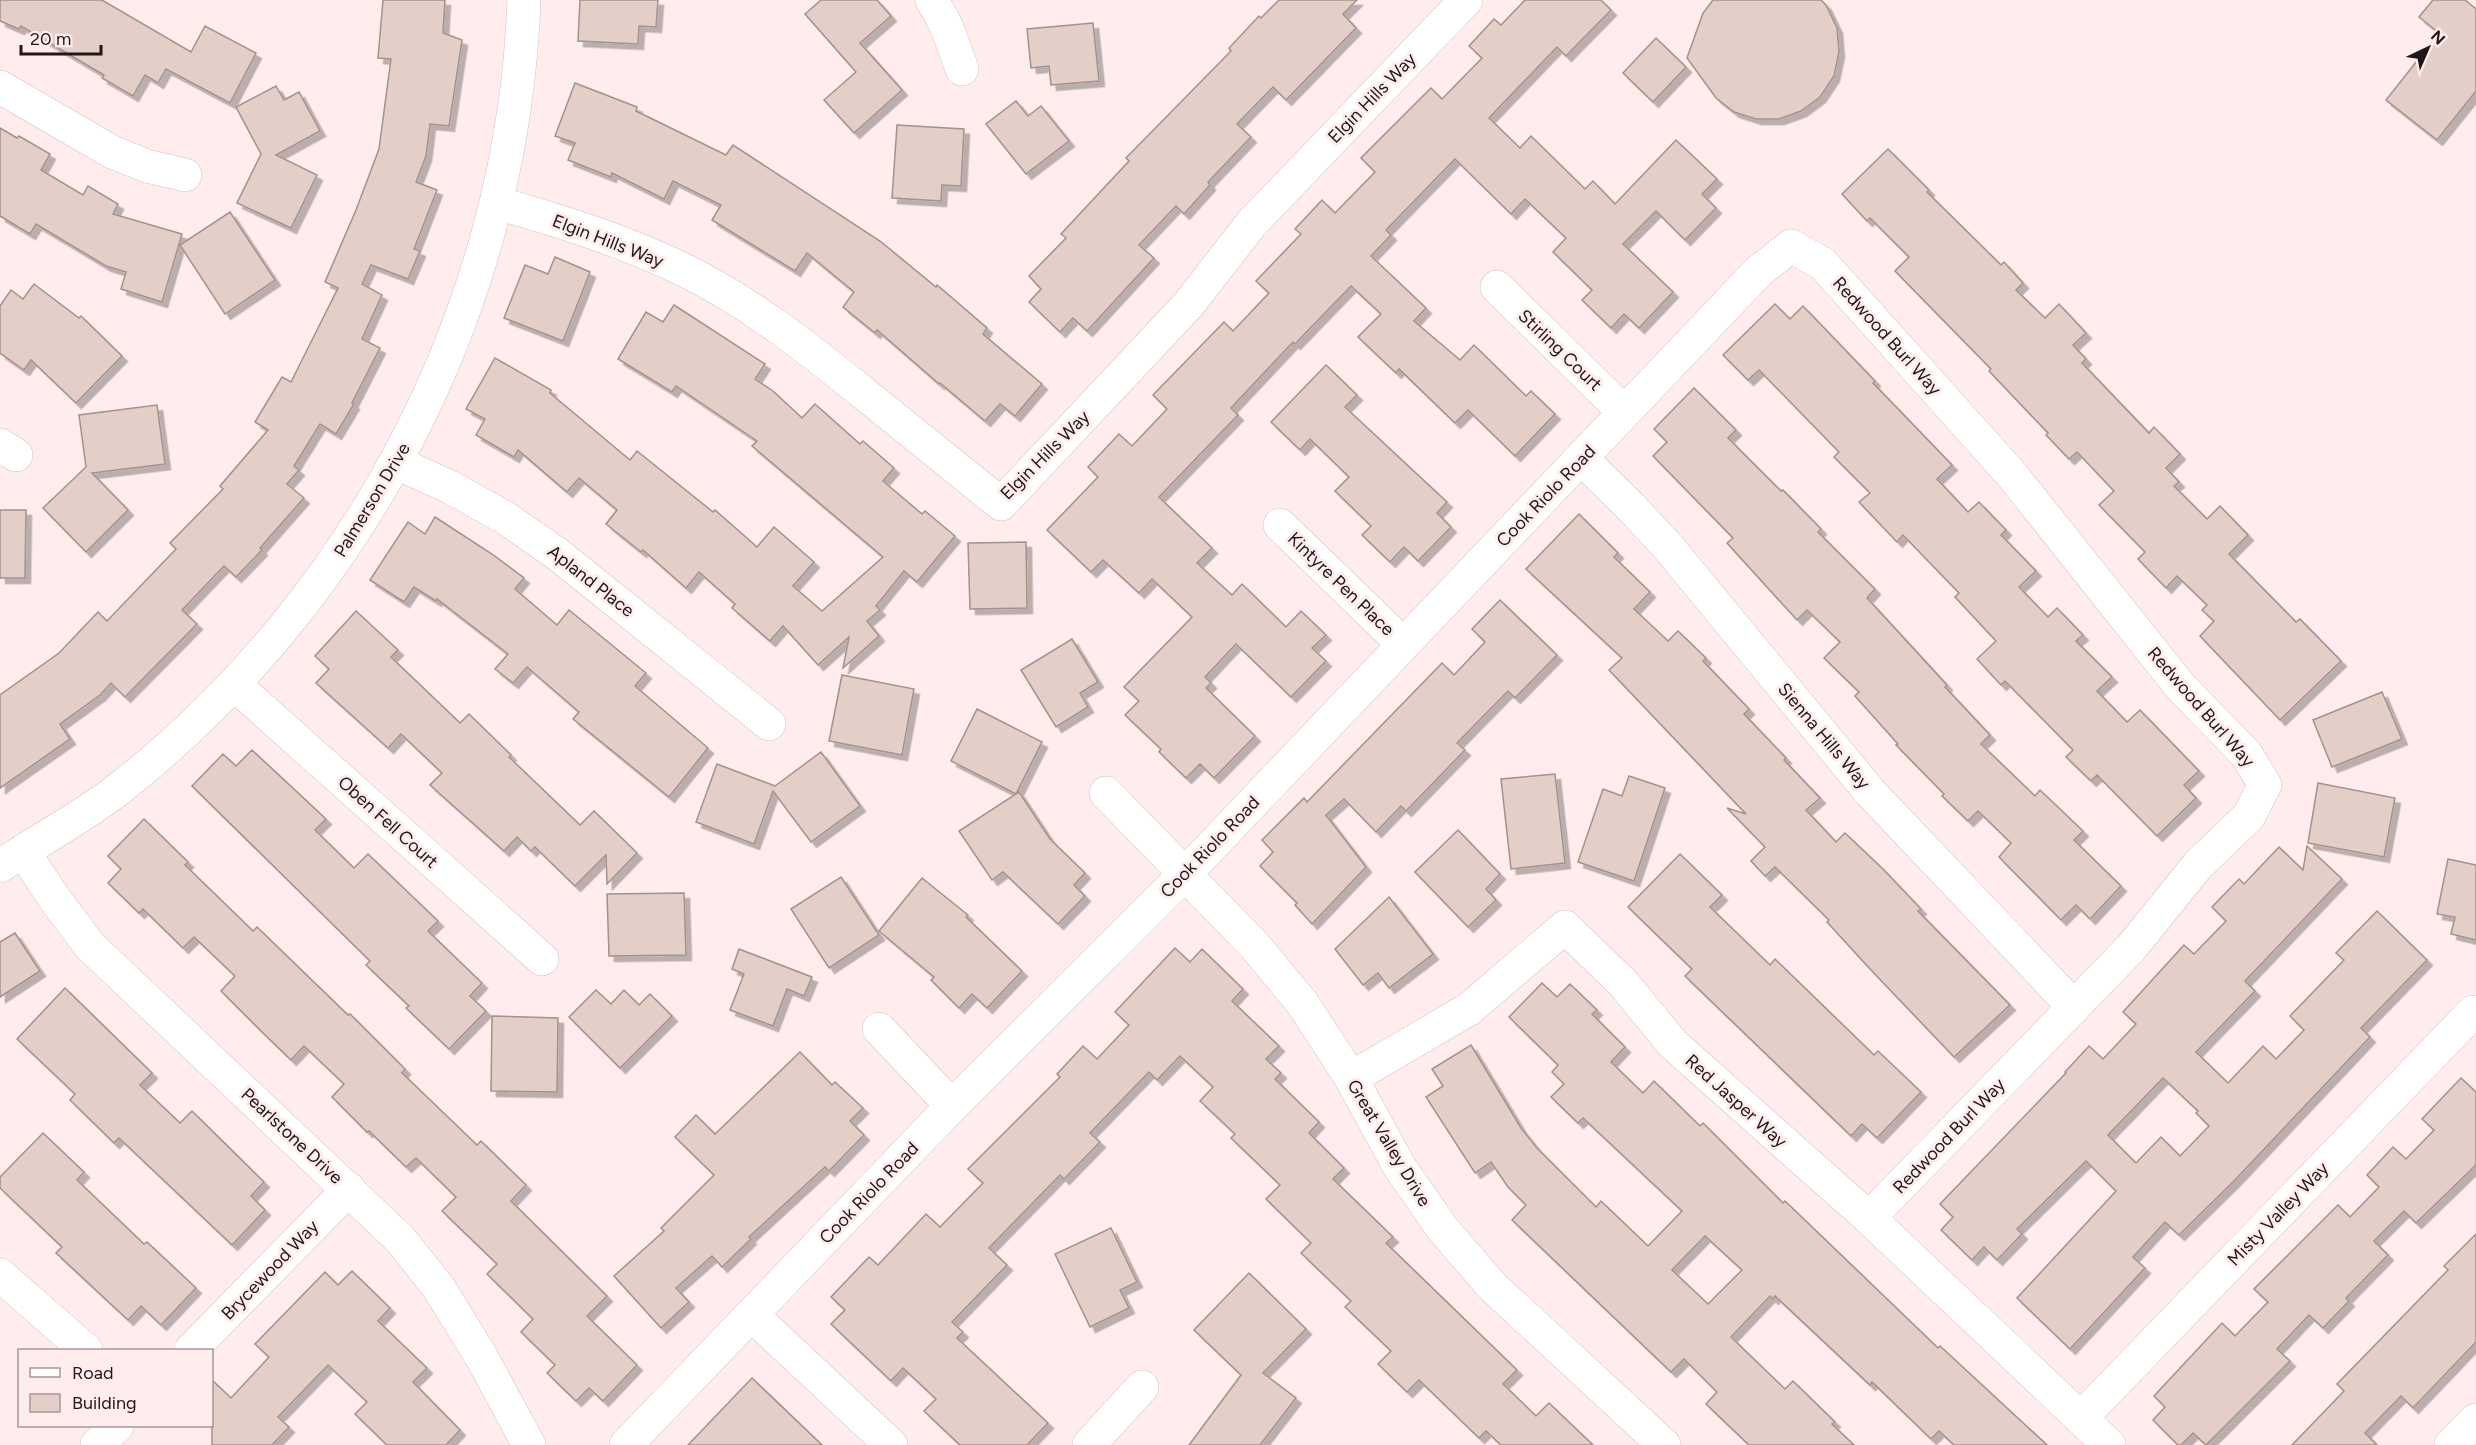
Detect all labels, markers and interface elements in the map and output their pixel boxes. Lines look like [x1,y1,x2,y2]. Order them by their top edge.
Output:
scale bar [21,18,100,56]
north arrow [2398,18,2458,78]
text: N [2427,26,2449,49]
text: 20 m [30,28,71,50]
street label: Elgin Hills Way [1323,48,1421,148]
street label: Elgin Hills Way [549,210,667,272]
street label: Redwood Burl Way [1828,272,1946,400]
street label: Stirling Court [1514,305,1606,395]
street label: Elgin Hills Way [996,405,1095,504]
street label: Palmerson Drive [329,439,415,561]
street label: Cook Riolo Road [1492,440,1600,552]
street label: Kintyre Pen Place [1283,528,1399,640]
street label: Apland Place [543,540,639,622]
street label: Redwood Burl Way [2143,642,2260,772]
street label: Sienna Hills Way [1773,678,1875,794]
street label: Oben Fell Court [333,771,443,873]
street label: Cook Riolo Road [1156,791,1264,903]
street label: Red Jasper Way [1681,1050,1792,1153]
street label: Redwood Burl Way [1888,1073,2010,1198]
street label: Great Valley Drive [1342,1076,1436,1211]
street label: Pearlstone Drive [237,1083,347,1189]
street label: Cook Riolo Road [815,1137,923,1249]
street label: Misty Valley Way [2223,1157,2333,1271]
street label: Brycewood Way [217,1215,324,1325]
legend [18,1349,213,1427]
text: Road [72,1362,113,1384]
text: Building [72,1392,137,1414]

